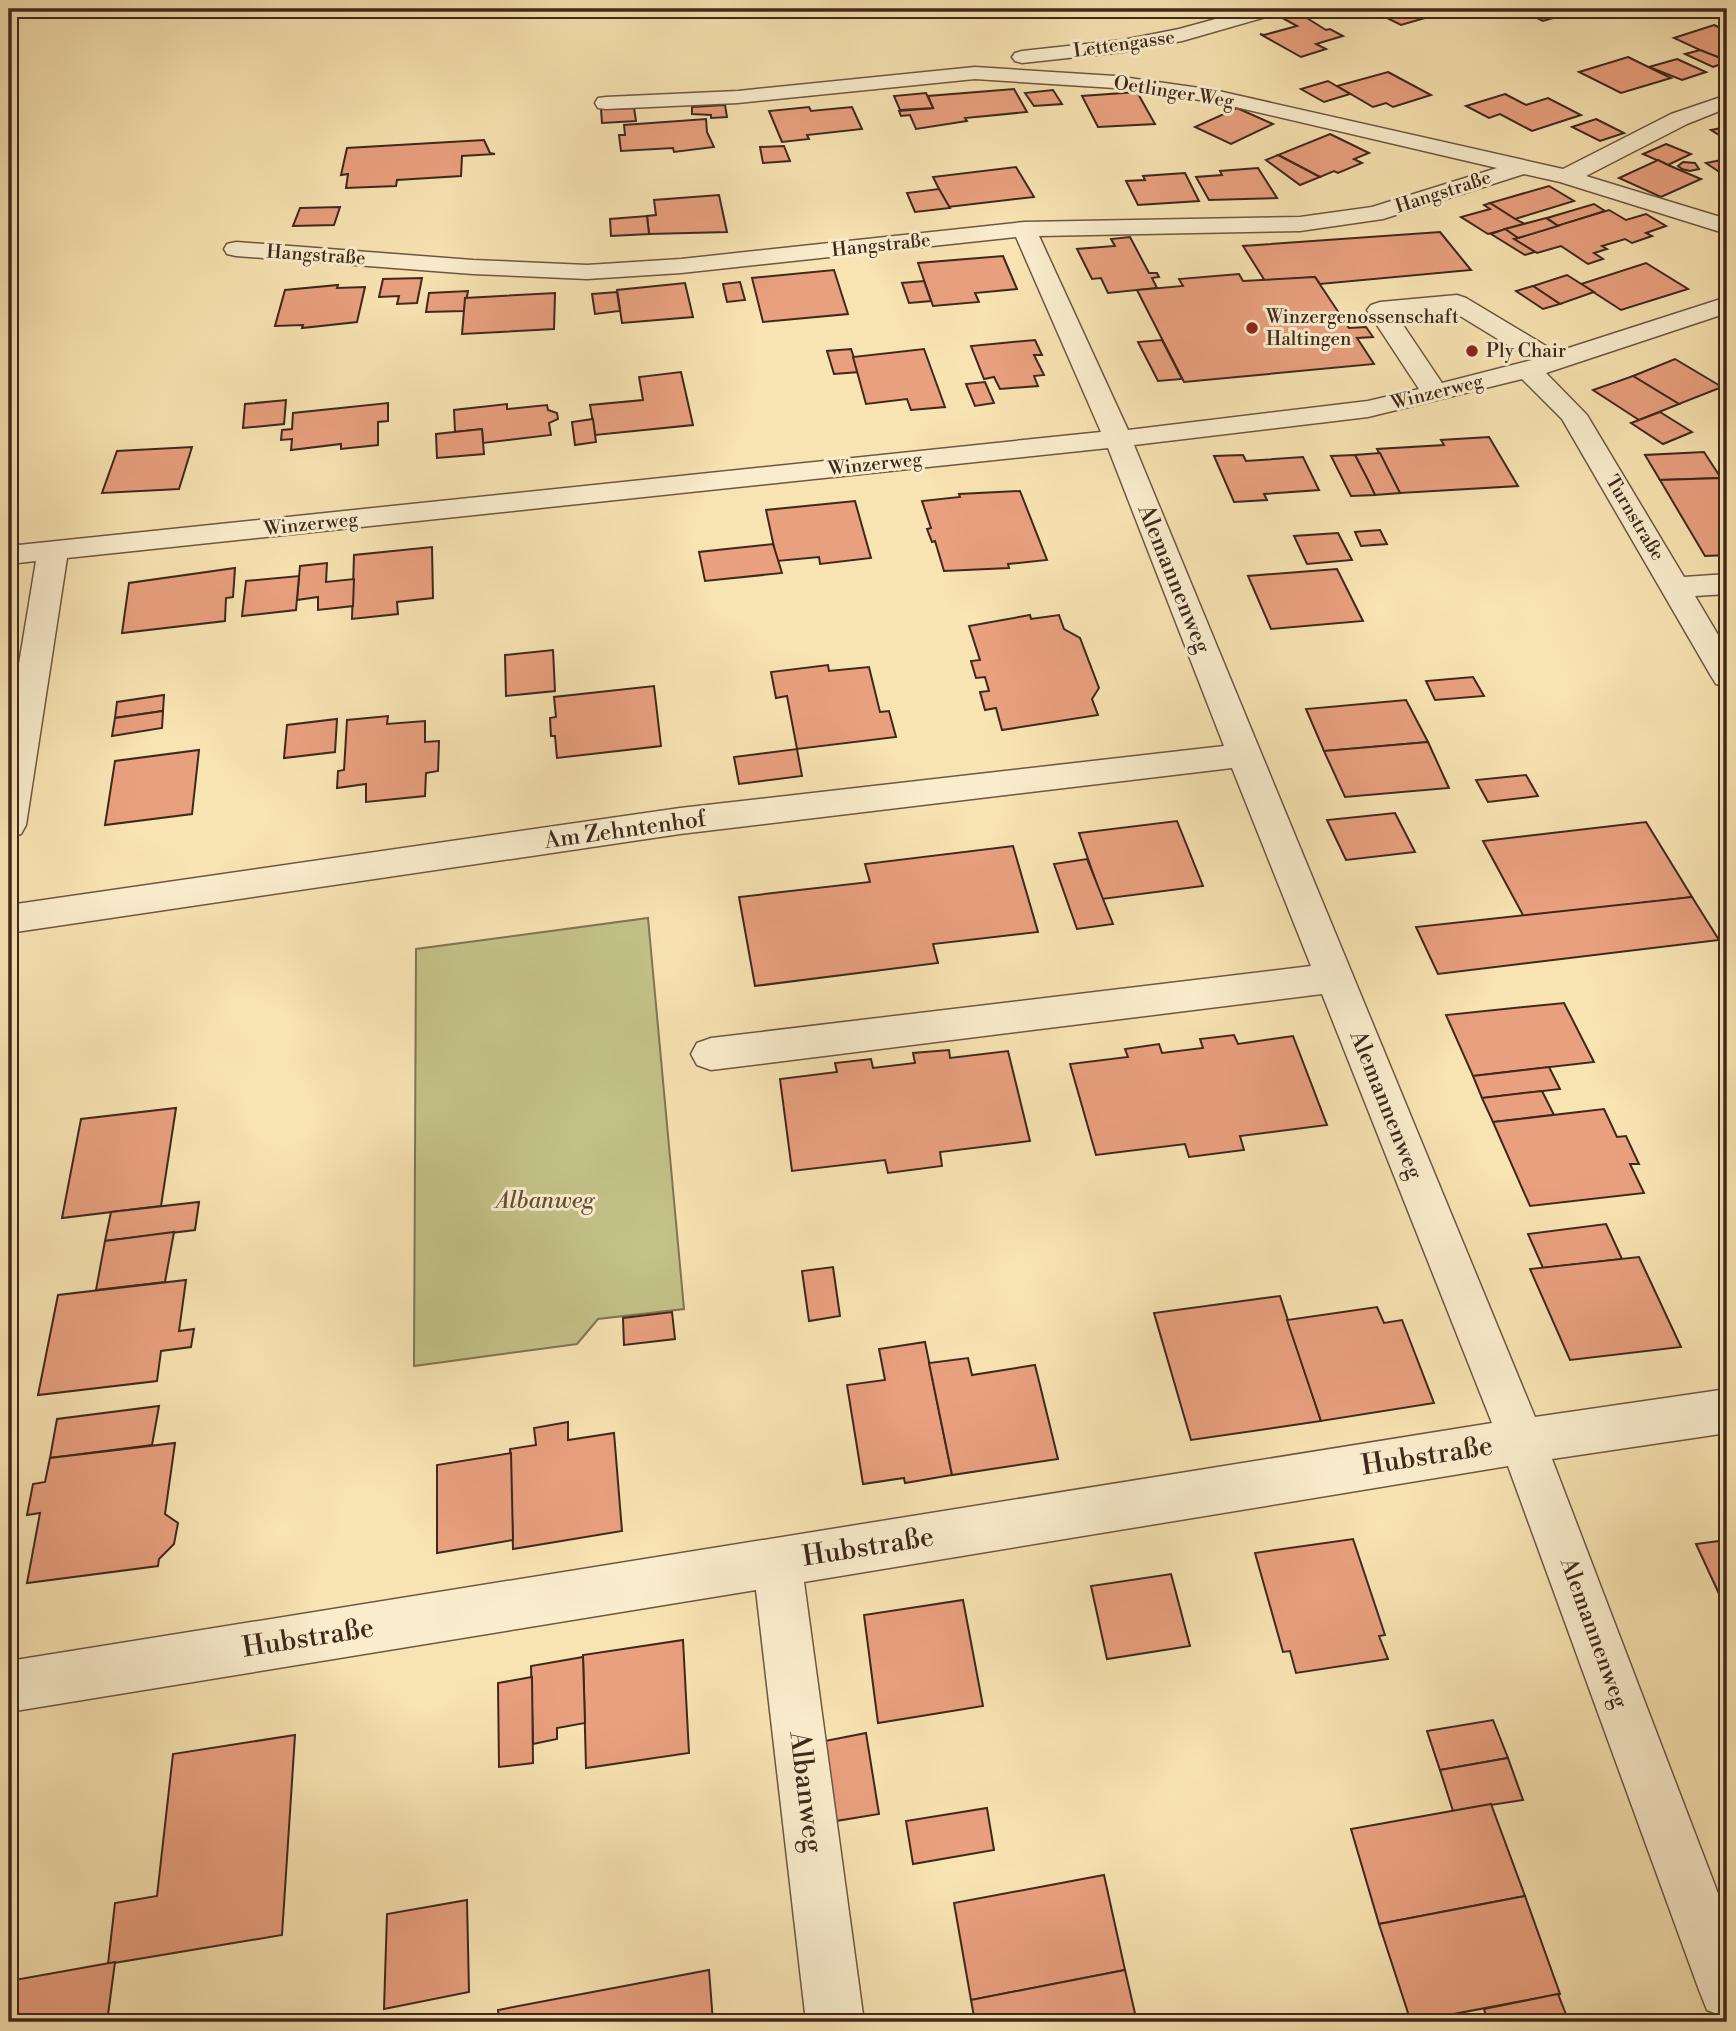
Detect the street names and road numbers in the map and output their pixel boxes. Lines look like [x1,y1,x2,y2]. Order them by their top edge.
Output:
street label: Lettengasse [1072,25,1176,63]
street label: Oetlinger Weg [1112,71,1236,113]
street label: Hangstraße [1392,165,1494,219]
street label: Hangstraße [830,228,932,262]
street label: Hangstraße [266,240,366,270]
street label: Winzerweg [1387,369,1486,415]
street label: Winzerweg [826,447,923,481]
street label: Turnstraße [1600,471,1670,565]
street label: Alemannenweg [1131,500,1217,658]
street label: Winzerweg [262,507,359,541]
street label: Am Zehntenhof [542,805,709,855]
street label: Alemannenweg [1343,1026,1429,1184]
street label: Hubstraße [1359,1428,1495,1484]
street label: Hubstraße [800,1519,936,1575]
street label: Alemannenweg [1553,1553,1634,1712]
street label: Hubstraße [240,1610,376,1666]
street label: Albanweg [781,1728,831,1855]

